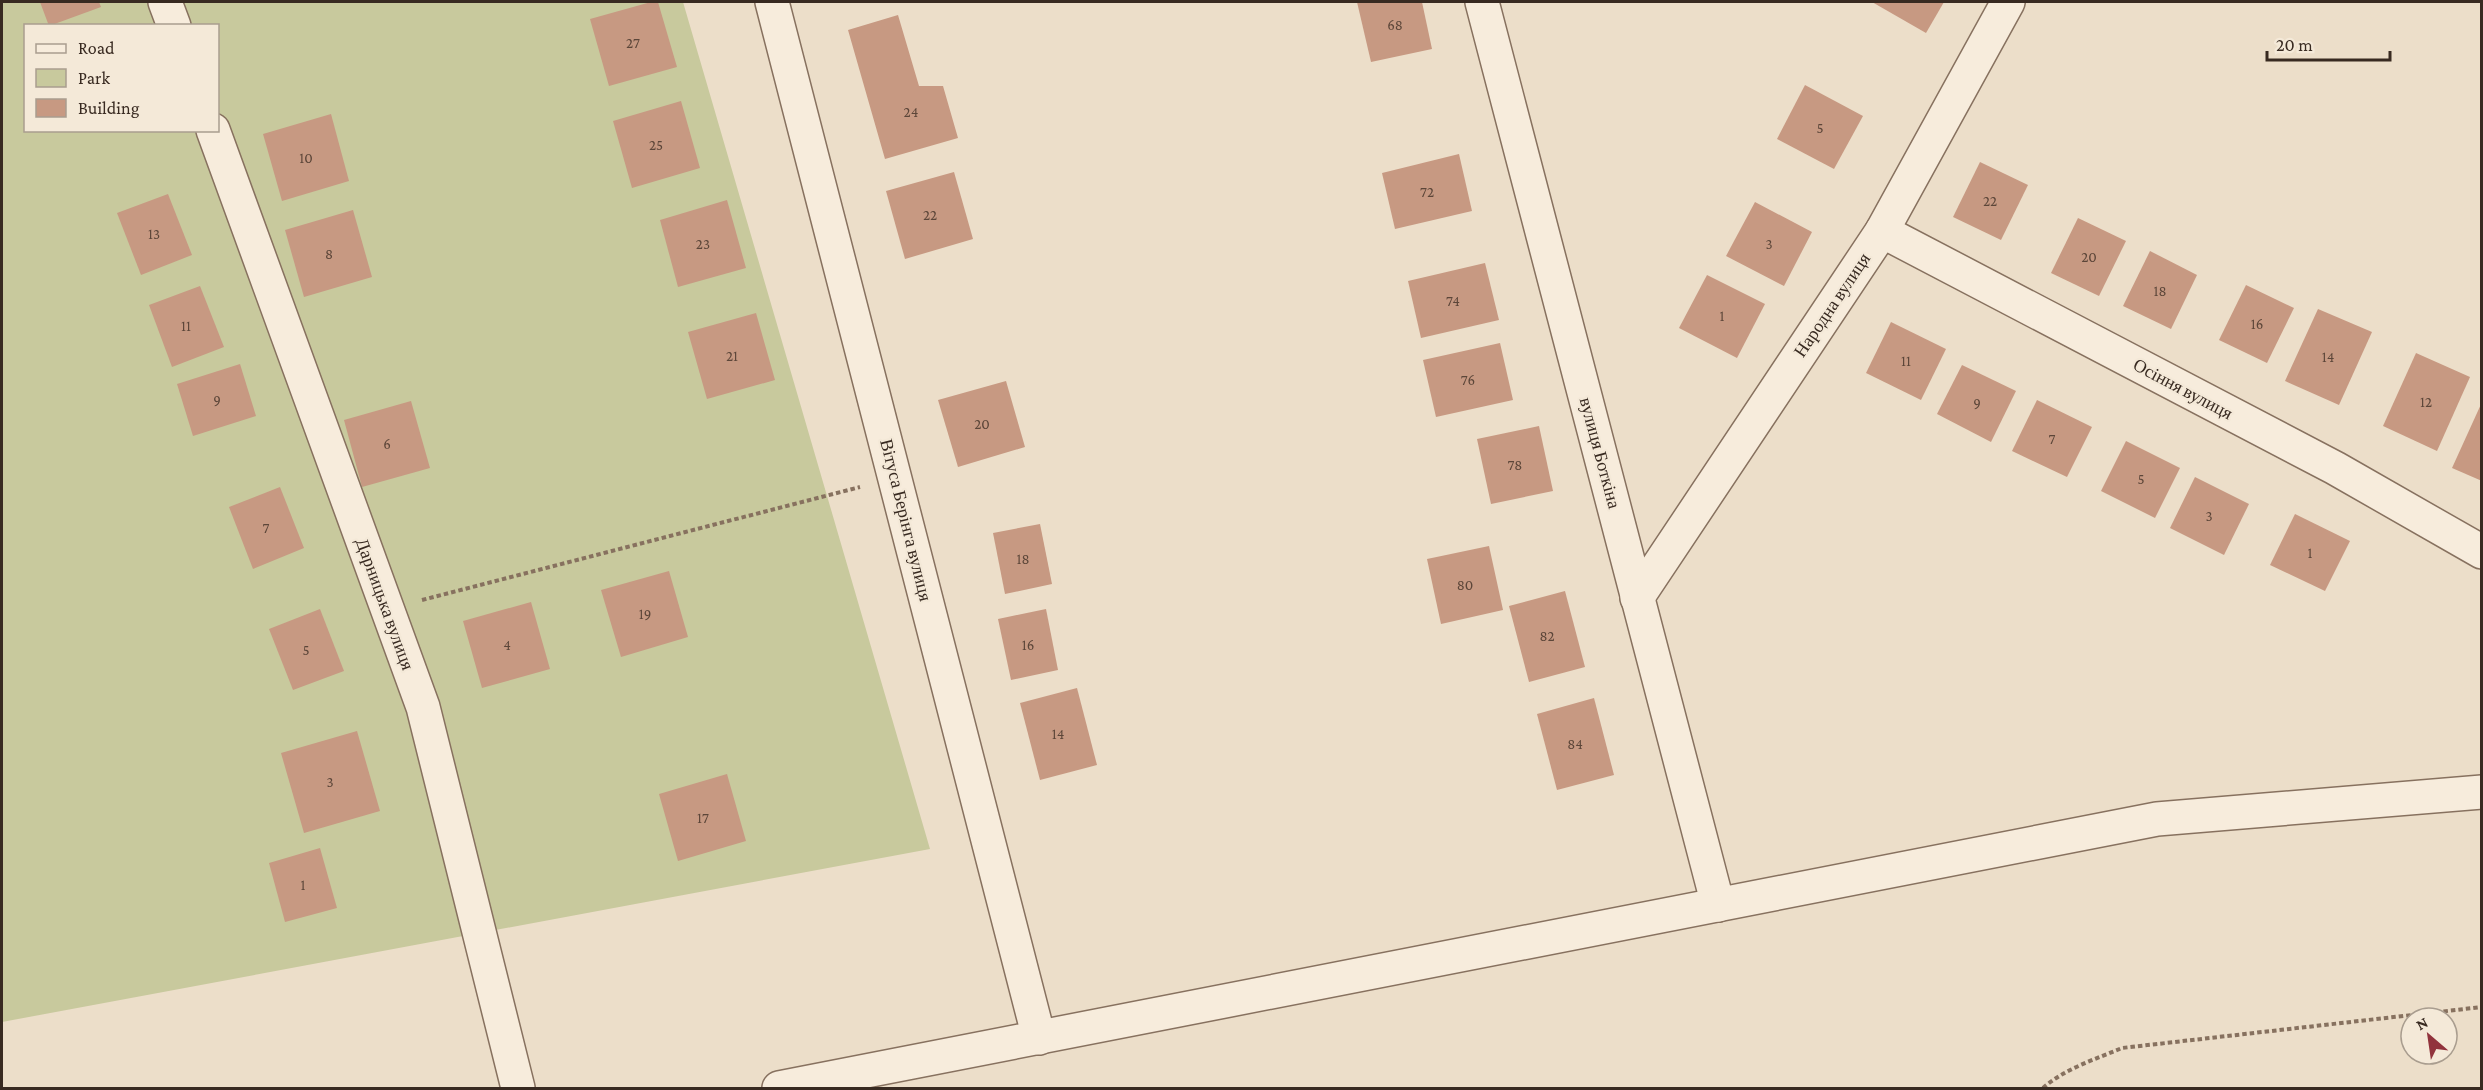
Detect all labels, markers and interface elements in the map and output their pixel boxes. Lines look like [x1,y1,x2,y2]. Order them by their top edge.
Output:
house number: 68 [1387,17,1403,33]
legend [24,24,219,132]
scale bar [2267,24,2390,62]
house number: 27 [626,35,640,51]
text: 20 m [2276,35,2313,55]
text: Road [78,38,115,58]
text: Park [78,68,110,88]
text: Building [78,98,140,118]
house number: 24 [904,104,918,120]
house number: 5 [1816,120,1824,136]
house number: 25 [649,137,663,153]
house number: 10 [299,150,313,166]
house number: 72 [1420,184,1434,200]
house number: 22 [1983,193,1997,209]
house number: 22 [923,207,937,223]
house number: 13 [148,226,160,242]
house number: 23 [696,236,710,252]
house number: 3 [1765,236,1773,252]
house number: 8 [325,246,333,262]
street label: Народна вулиця [1790,249,1874,361]
house number: 20 [2081,249,2097,265]
house number: 18 [2153,283,2167,299]
house number: 74 [1446,293,1460,309]
house number: 1 [1720,308,1725,324]
house number: 16 [2251,316,2263,332]
house number: 11 [181,318,191,334]
house number: 21 [726,348,738,364]
house number: 14 [2322,349,2334,365]
house number: 11 [1901,353,1911,369]
street label: Осіння вулиця [2130,354,2236,424]
house number: 76 [1461,372,1475,388]
house number: 9 [213,392,221,408]
house number: 12 [2420,394,2432,410]
street label: вулиця Боткіна [1576,395,1624,511]
house number: 9 [1973,395,1981,411]
house number: 20 [974,416,990,432]
house number: 7 [2049,431,2056,447]
house number: 6 [383,436,391,452]
street label: Вітуса Берінга вулиця [876,437,936,603]
house number: 78 [1508,457,1522,473]
house number: 5 [2137,471,2145,487]
house number: 3 [2205,508,2213,524]
house number: 7 [263,520,270,536]
street label: Дарницька вулиця [352,535,418,673]
house number: 1 [2308,545,2313,561]
house number: 18 [1016,551,1030,567]
house number: 80 [1457,577,1473,593]
house number: 19 [639,606,651,622]
house number: 82 [1539,628,1555,644]
house number: 4 [503,637,511,653]
house number: 16 [1022,637,1034,653]
house number: 5 [302,642,310,658]
house number: 14 [1052,726,1064,742]
house number: 84 [1567,736,1583,752]
house number: 3 [326,774,334,790]
house number: 17 [697,810,709,826]
house number: 1 [301,877,306,893]
north arrow [2399,1006,2459,1066]
text: N [2413,1013,2431,1033]

